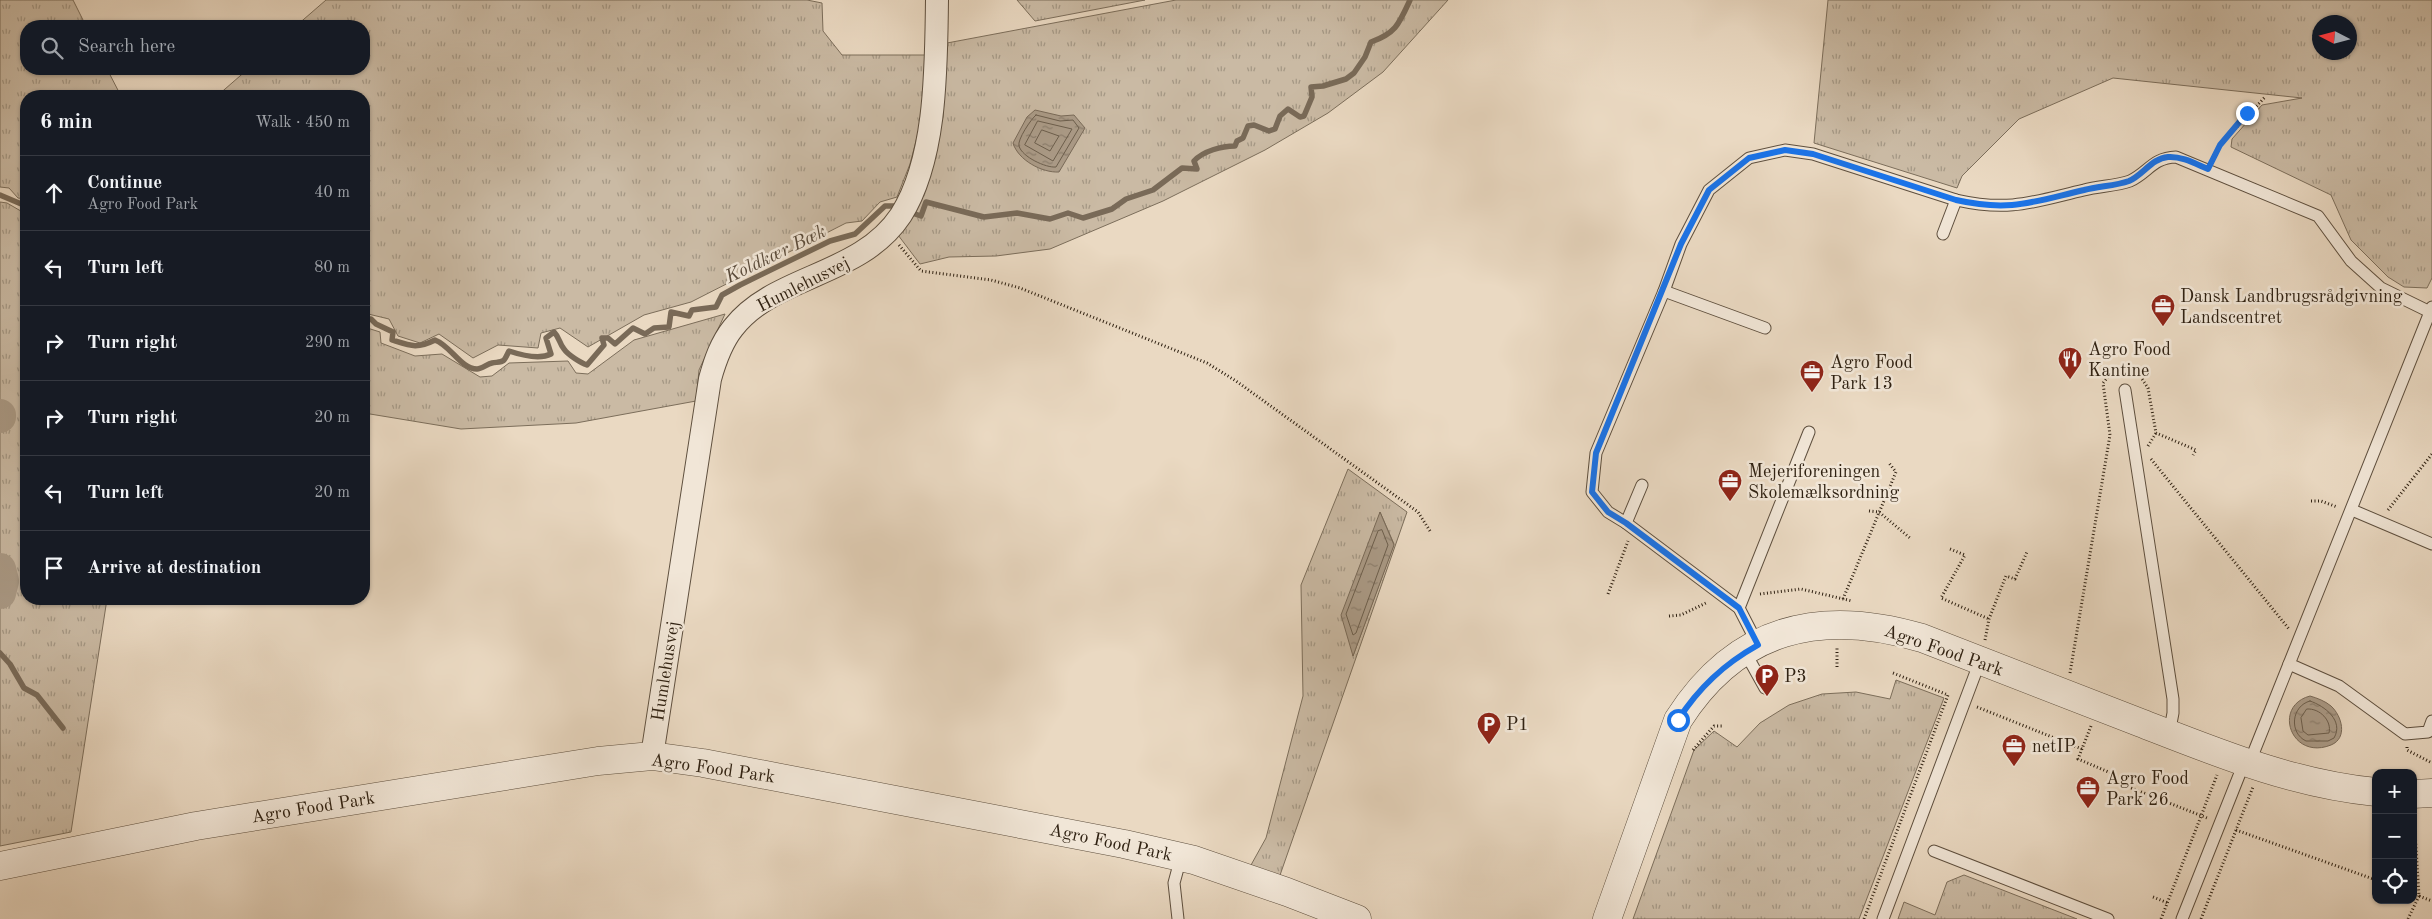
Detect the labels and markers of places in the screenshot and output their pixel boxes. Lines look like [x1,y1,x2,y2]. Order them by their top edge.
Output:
place label: Dansk Landbrugsrådgivning Landscentret [2180,288,2403,327]
office icon: Dansk Landbrugsrådgivning Landscentret [2150,293,2176,327]
place label: Agro Food Kantine [2088,341,2171,380]
restaurant icon: Agro Food Kantine [2057,346,2083,380]
place label: Agro Food Park 13 [1830,354,1913,393]
office icon: Agro Food Park 13 [1799,359,1825,393]
place label: Mejeriforeningen Skolemælksordning [1748,463,1900,502]
office icon: Mejeriforeningen Skolemælksordning [1717,468,1743,502]
parking icon: P3 [1754,663,1780,697]
place label: P3 [1784,668,1807,686]
parking icon: P1 [1476,711,1502,745]
place label: P1 [1506,716,1529,734]
office icon: netIP [2001,733,2027,767]
place label: netIP [2032,738,2076,756]
place label: Agro Food Park 26 [2106,770,2189,809]
office icon: Agro Food Park 26 [2075,775,2101,809]

